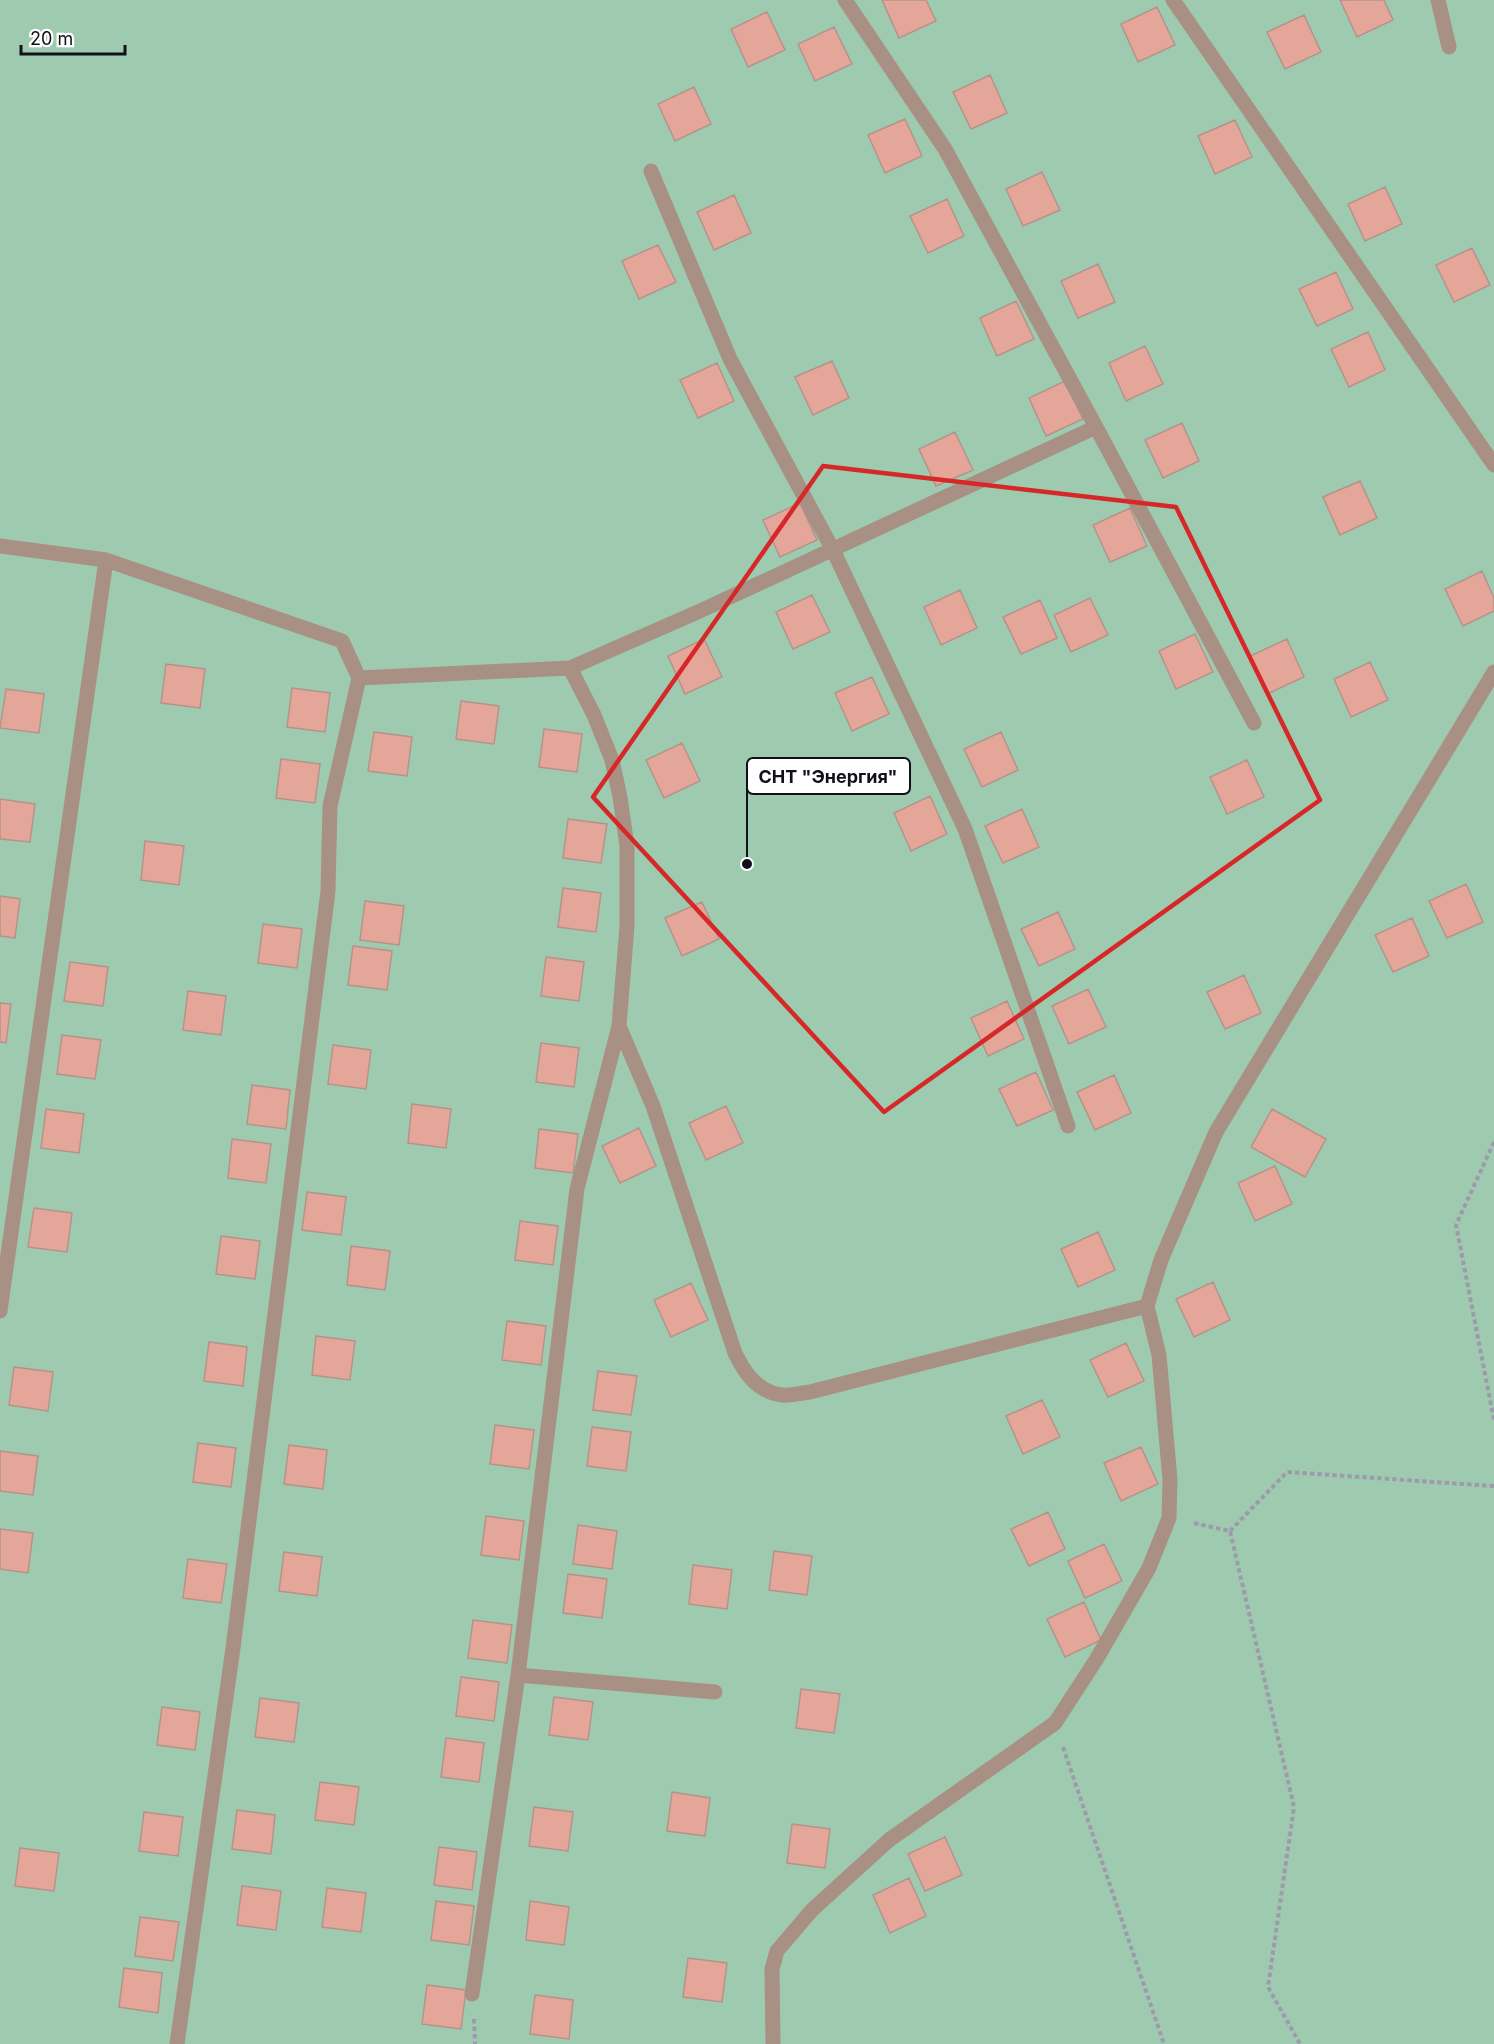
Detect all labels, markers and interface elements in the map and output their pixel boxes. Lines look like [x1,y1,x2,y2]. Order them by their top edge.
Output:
scale bar [21,18,124,56]
text: 20 m [30,28,73,49]
callout: СНТ "Энергия" [747,758,910,794]
text: СНТ "Энергия" [759,766,898,787]

